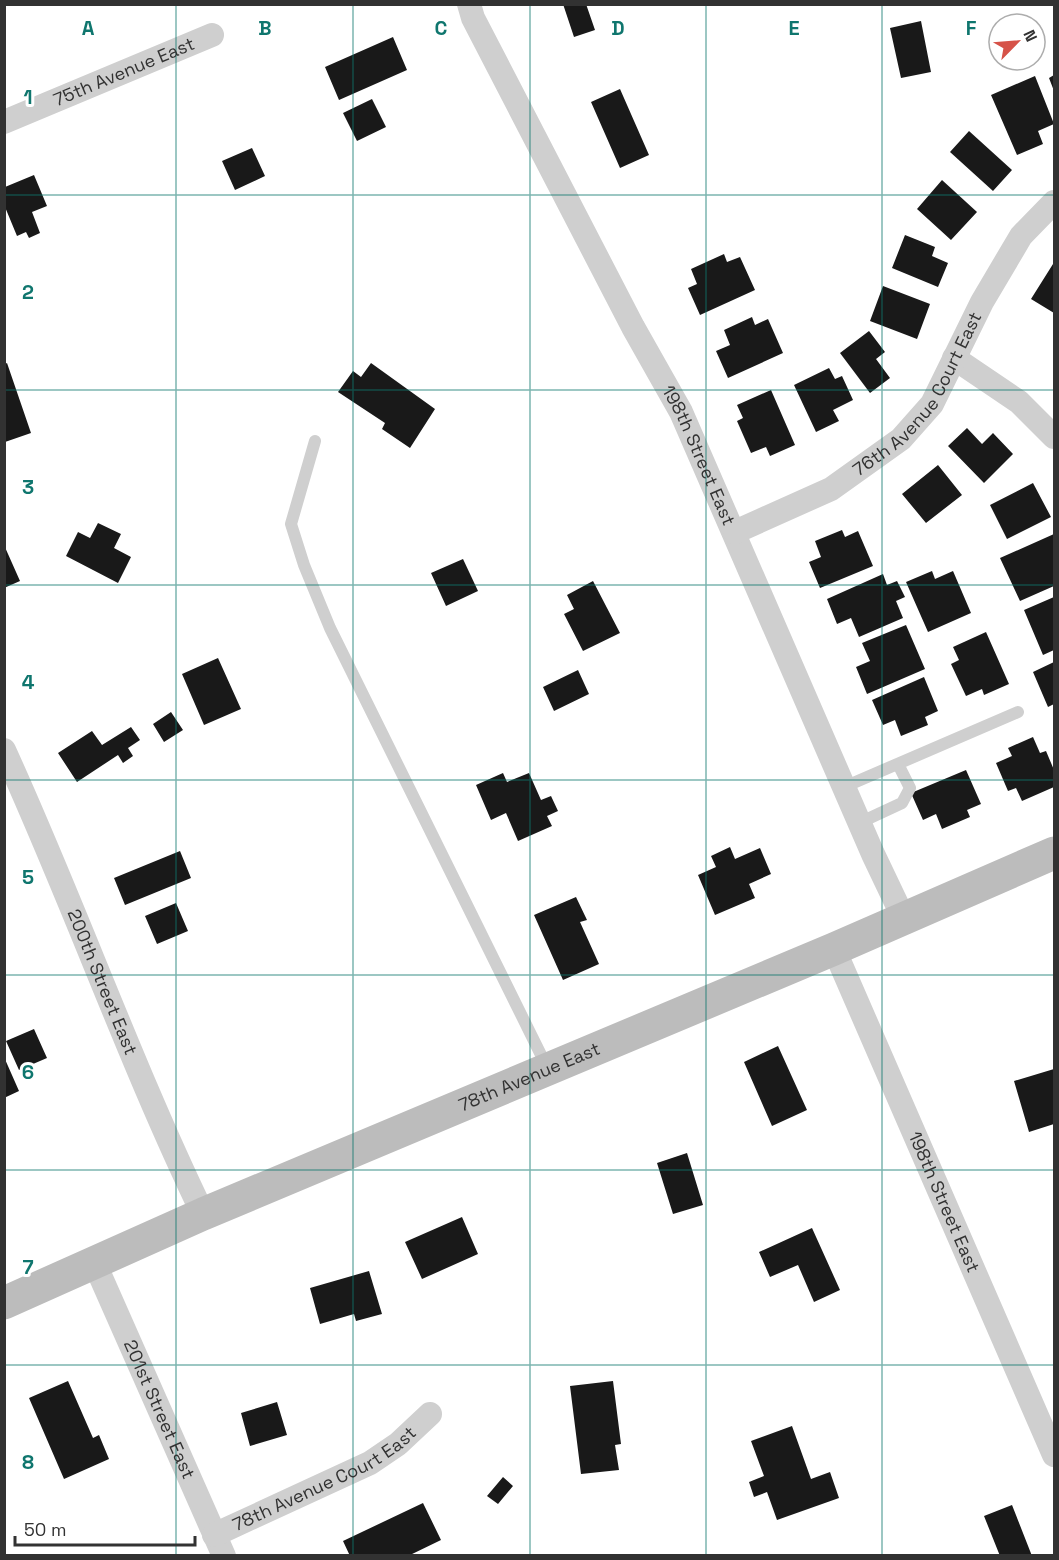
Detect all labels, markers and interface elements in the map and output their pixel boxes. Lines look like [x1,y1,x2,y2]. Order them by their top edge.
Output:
north arrow [987,12,1047,72]
text: A [82,15,95,41]
text: B [258,15,272,41]
text: C [435,15,448,41]
text: D [611,15,625,41]
text: E [788,15,800,41]
text: F [966,15,977,41]
text: N [1018,27,1042,45]
street label: 75th Avenue East [50,32,198,111]
text: 1 [23,84,33,110]
text: 2 [22,279,34,305]
street label: 76th Avenue Court East [848,308,986,481]
street label: 198th Street East [657,381,741,529]
text: 3 [22,474,34,500]
text: 4 [22,669,35,695]
text: 5 [22,864,34,890]
street label: 200th Street East [63,906,143,1058]
street label: 78th Avenue East [455,1037,603,1116]
text: 6 [22,1059,34,1085]
street label: 198th Street East [904,1128,985,1276]
text: 7 [22,1254,34,1280]
street label: 201st Street East [119,1336,200,1482]
street label: 78th Avenue Court East [229,1421,421,1536]
text: 8 [22,1449,34,1475]
scale bar [15,1509,195,1547]
text: 50 m [24,1518,66,1541]

